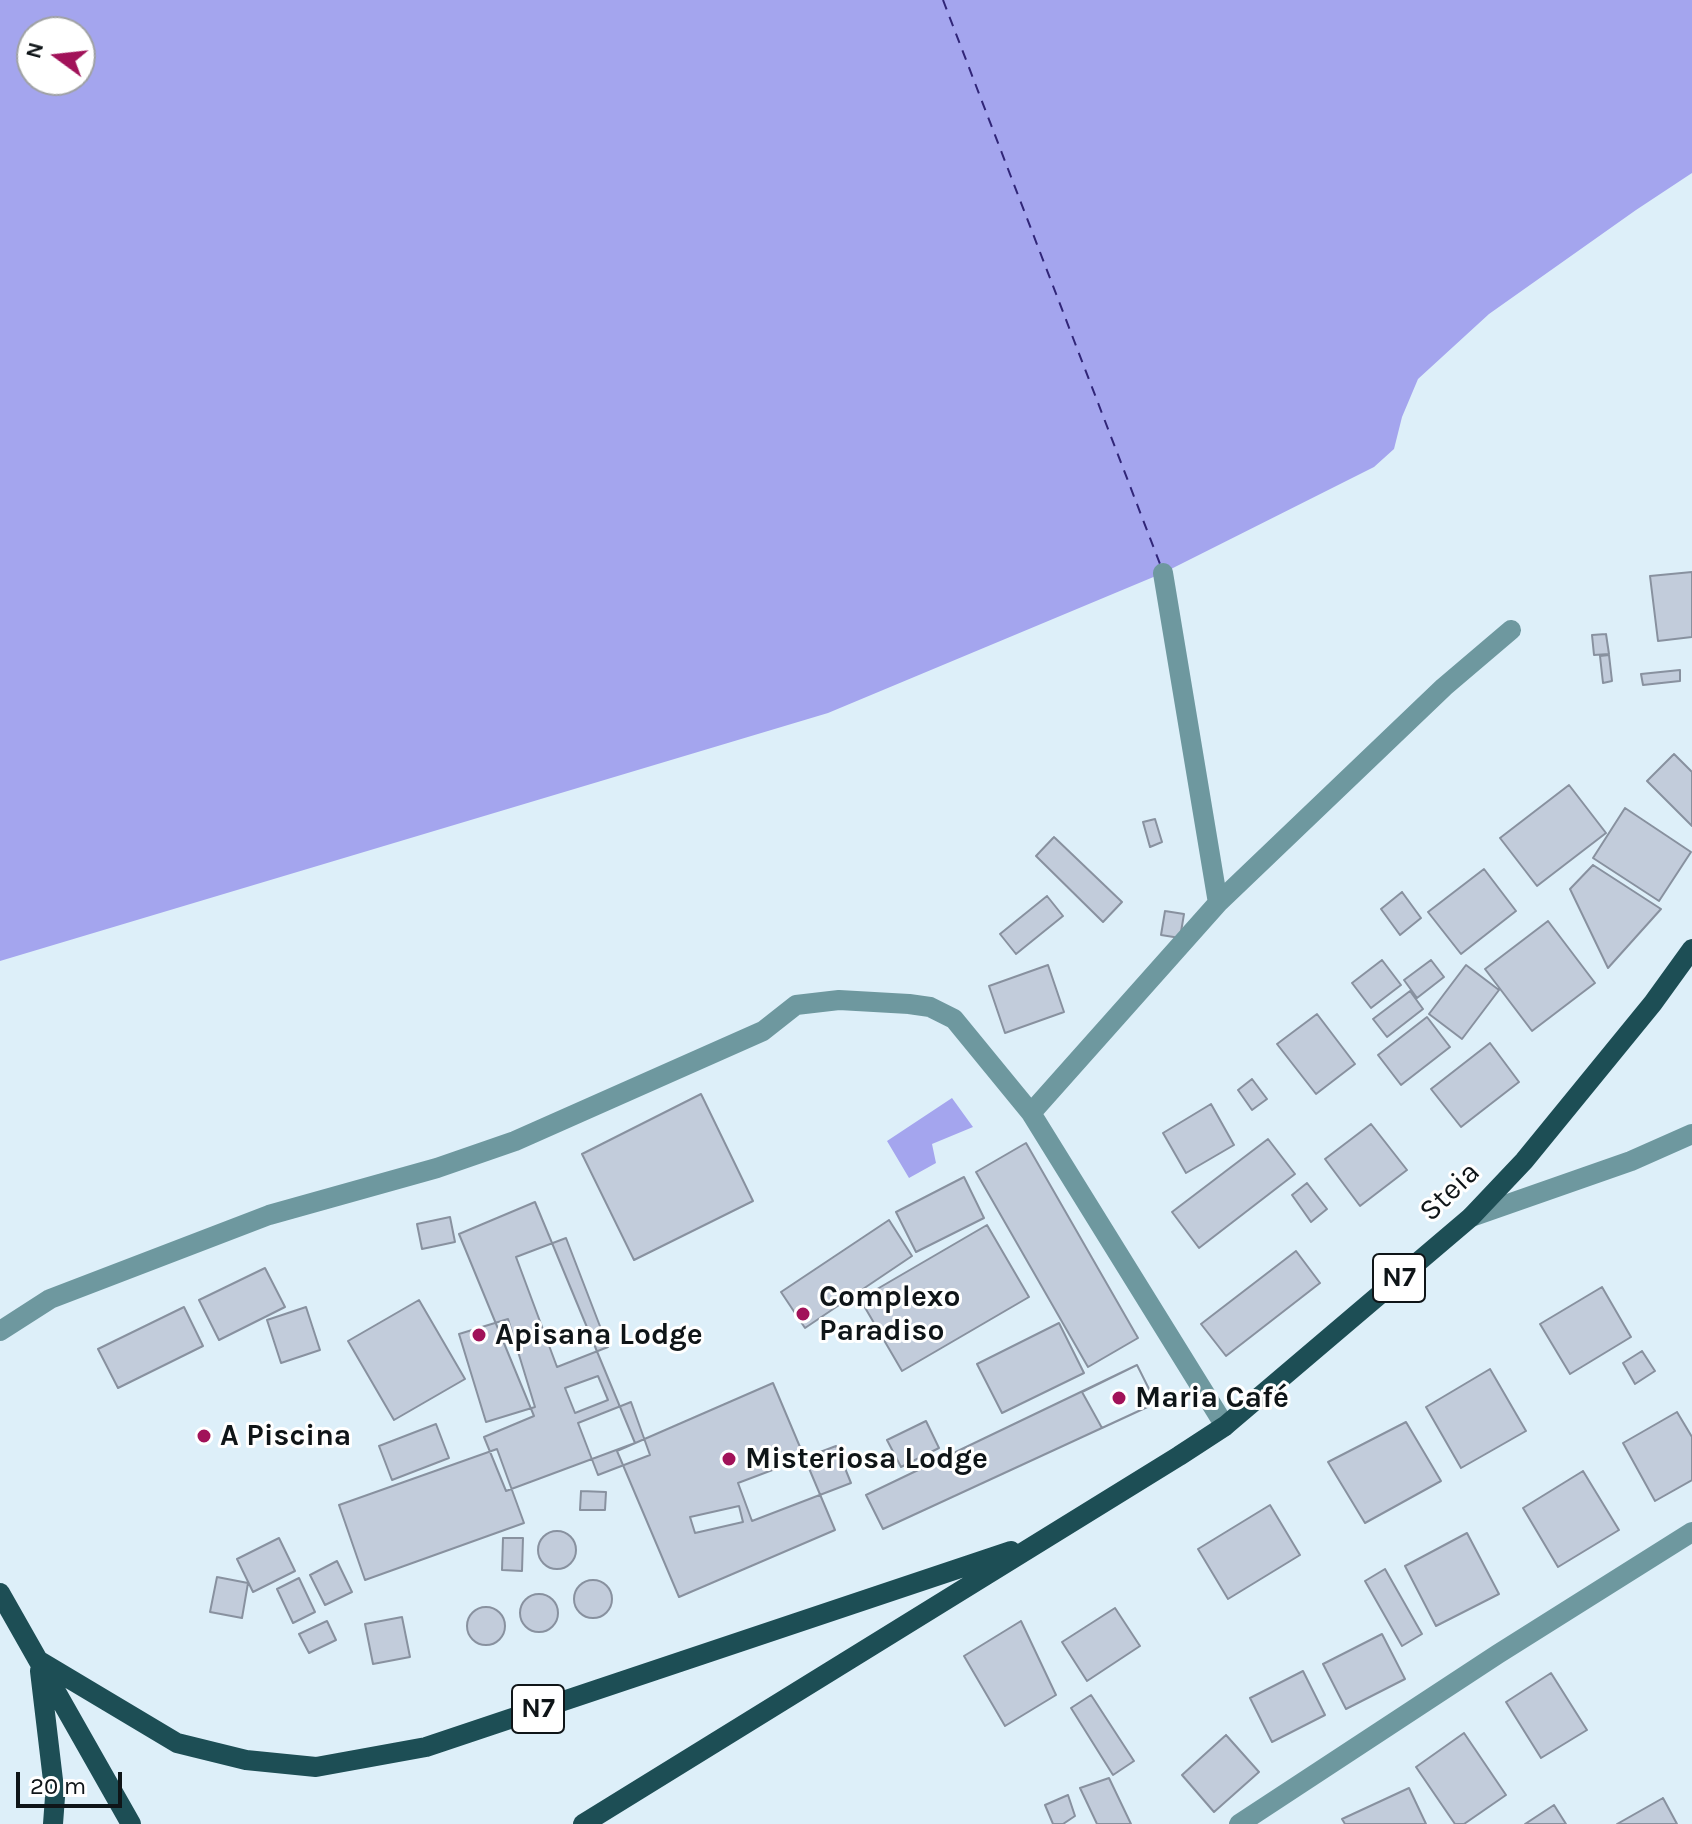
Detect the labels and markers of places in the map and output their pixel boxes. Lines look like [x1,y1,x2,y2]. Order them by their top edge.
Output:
place label: Complexo Paradiso [819,1279,960,1350]
marker: Complexo Paradiso [794,1305,812,1323]
place label: Apisana Lodge [495,1317,703,1353]
marker: Apisana Lodge [470,1326,488,1344]
place label: Maria Café [1135,1380,1289,1416]
marker: Maria Café [1110,1389,1128,1407]
place label: A Piscina [220,1418,351,1454]
marker: A Piscina [195,1427,213,1445]
place label: Misteriosa Lodge [745,1441,988,1477]
marker: Misteriosa Lodge [720,1450,738,1468]

